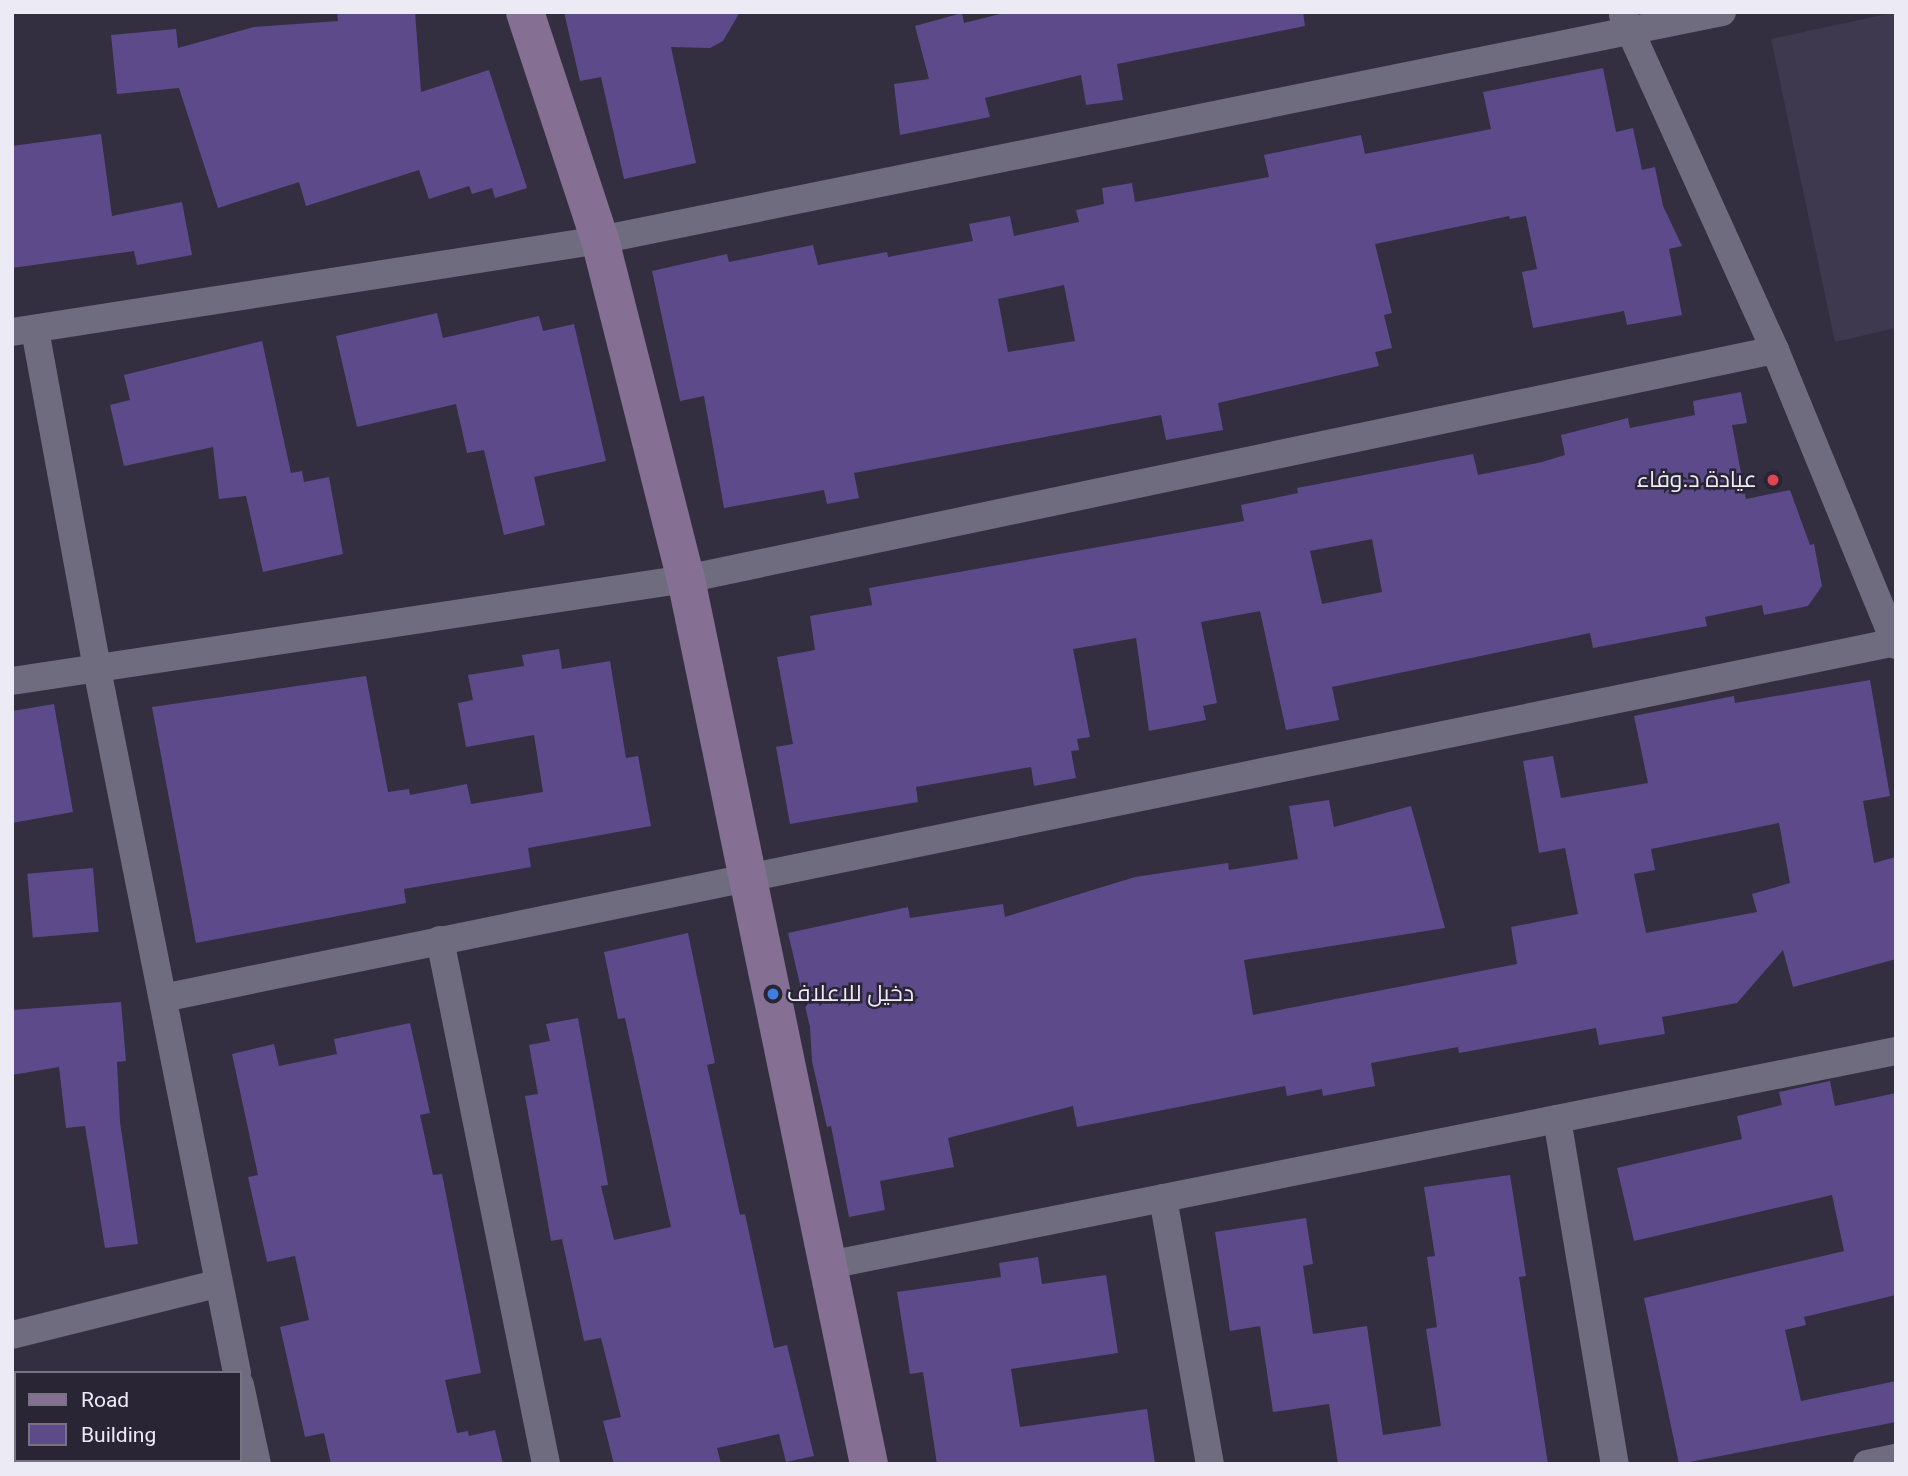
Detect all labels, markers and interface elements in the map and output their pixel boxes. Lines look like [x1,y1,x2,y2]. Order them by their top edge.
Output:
place label: عيادة د.وفاء [1637,466,1757,494]
marker: عيادة د.وفاء [1763,470,1783,490]
place label: دخيل للاعلاف [787,980,914,1008]
marker: دخيل للاعلاف [765,986,781,1002]
legend [14,1371,242,1462]
text: Road [81,1388,129,1412]
text: Building [81,1423,156,1447]

